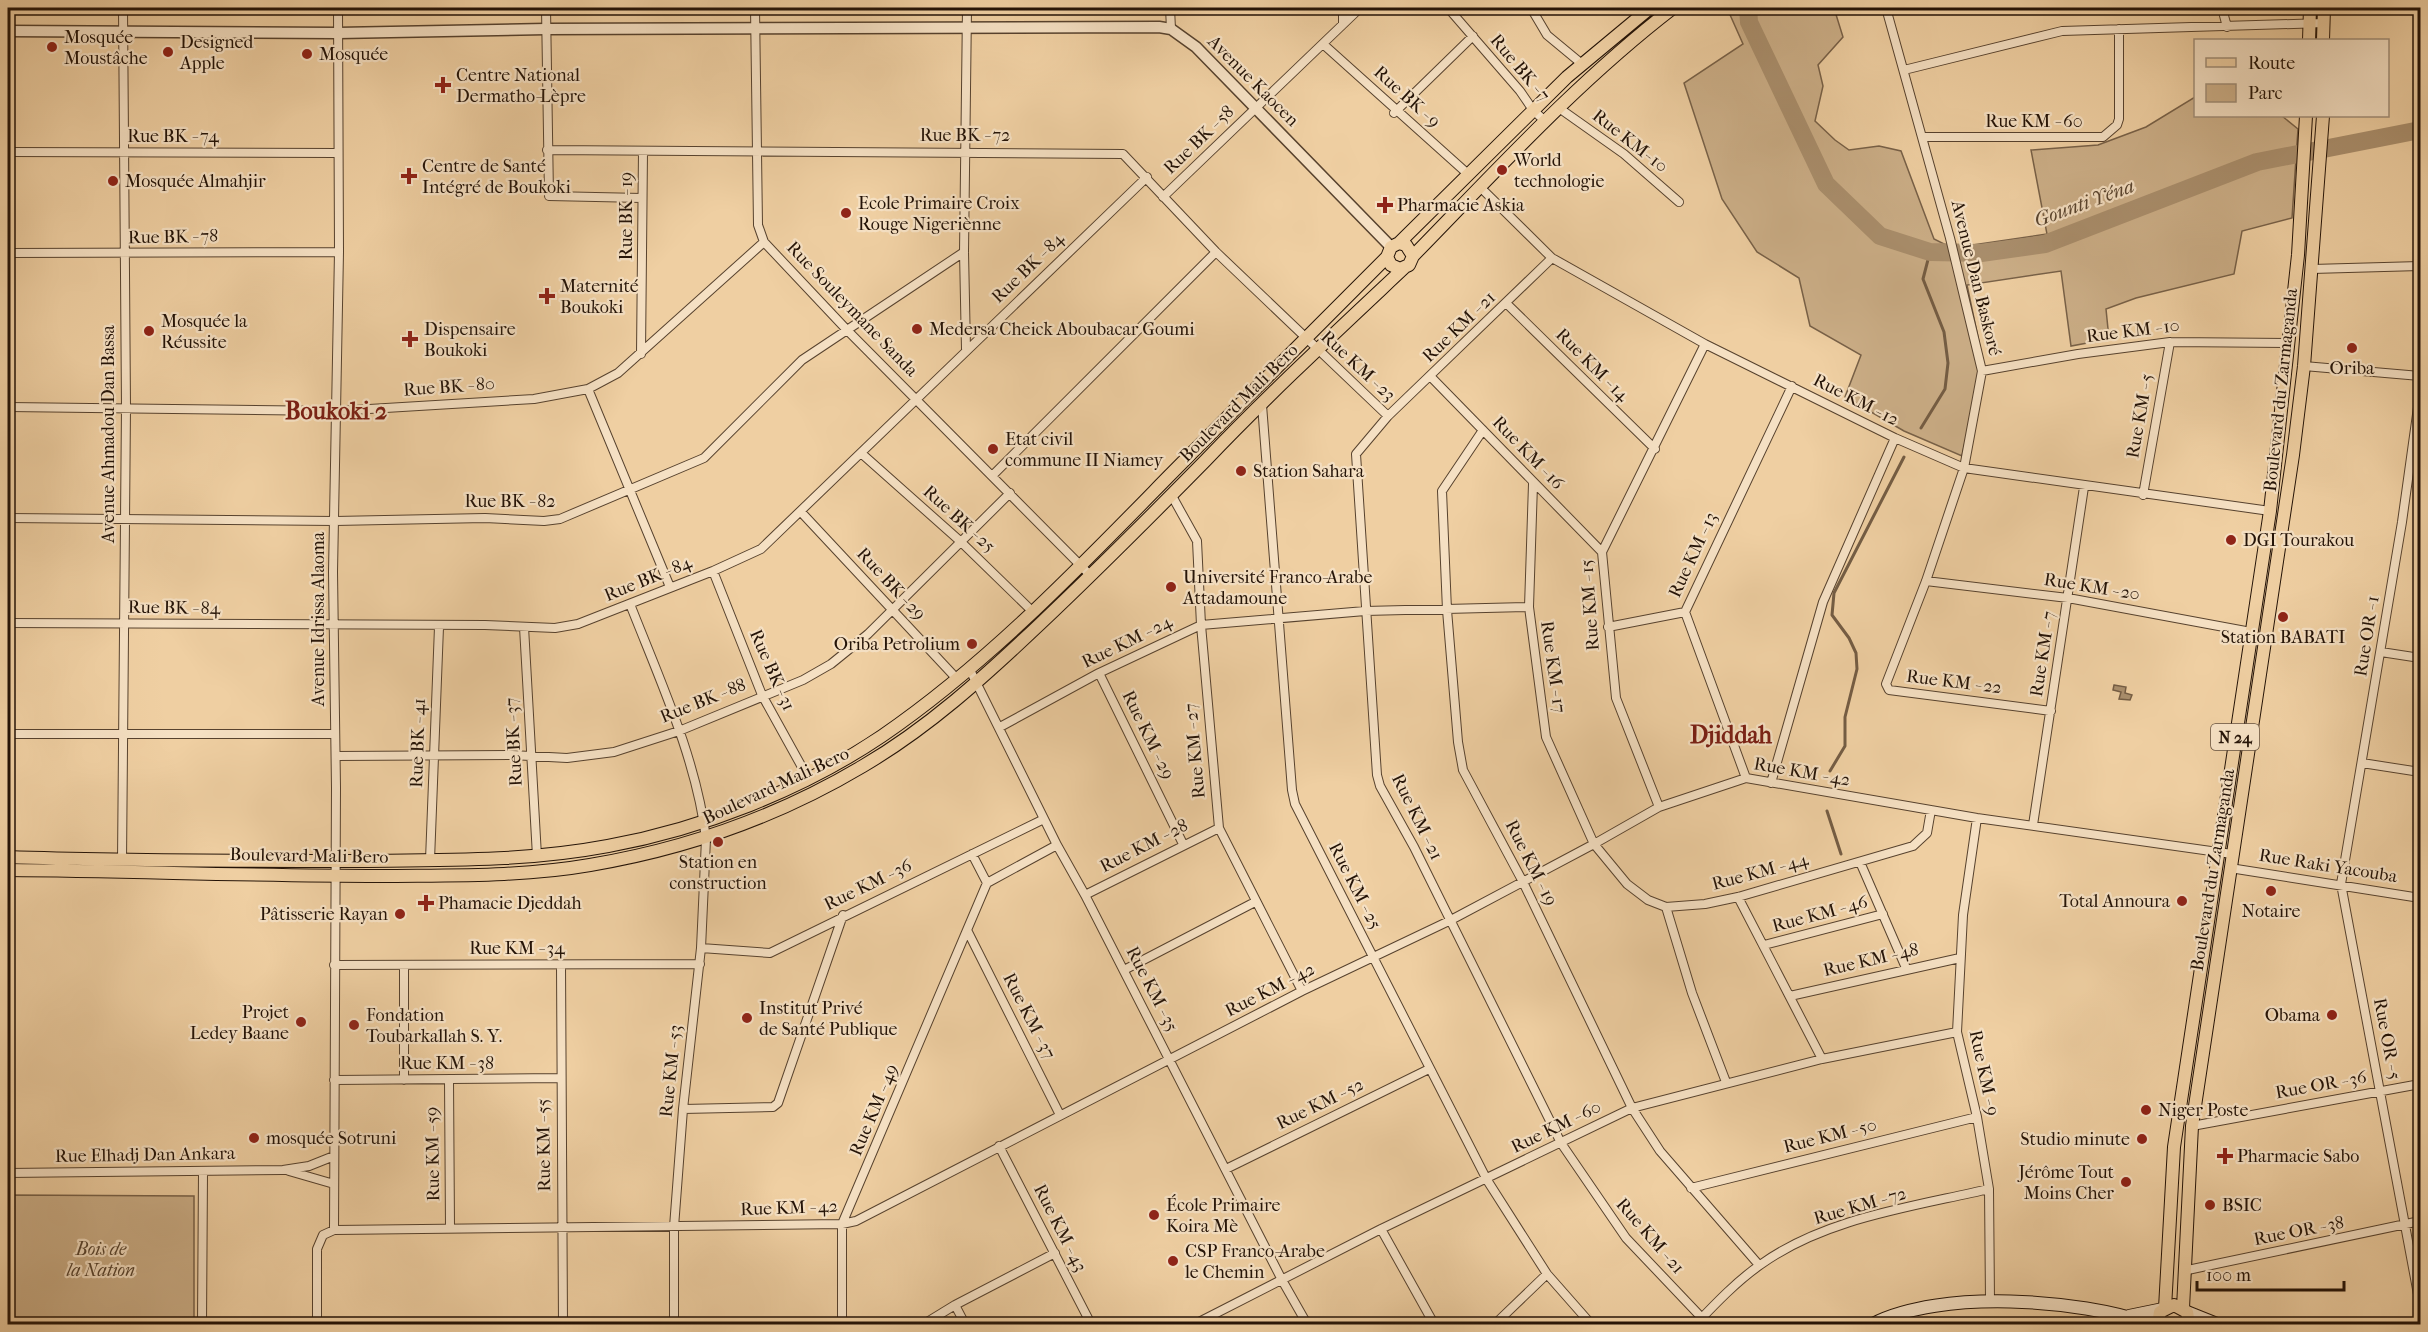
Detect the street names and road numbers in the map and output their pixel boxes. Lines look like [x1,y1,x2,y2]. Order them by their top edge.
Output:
street label: Avenue Kaocen [1202,30,1303,131]
street label: Rue BK - 7 [1486,30,1554,106]
street label: Rue BK - 9 [1369,62,1445,132]
street label: Rue BK - 58 [1159,101,1239,179]
street label: Rue KM- 10 [1588,105,1672,177]
street label: Rue KM - 60 [1985,111,2083,132]
street label: Rue BK - 72 [920,125,1010,146]
street label: Rue BK - 74 [127,126,219,147]
street label: Rue BK - 19 [616,172,637,260]
street label: Avenue Dan Baskoré [1946,197,2005,358]
street label: Rue BK - 78 [128,226,218,248]
street label: Rue BK - 84 [988,228,1069,308]
street label: Rue Souleymane Sanda [782,237,922,381]
street label: Rue KM - 21 [1418,287,1500,367]
street label: Boulevard du Zarmaganda [2260,287,2302,493]
street label: Rue KM - 10 [2085,315,2181,347]
street label: Avenue Ahmadou Dan Bassa [98,324,119,544]
street label: Rue KM - 14 [1551,324,1633,406]
street label: Rue KM - 23 [1316,326,1400,406]
street label: Boulevard Mali Bero [1175,339,1303,467]
street label: Rue KM - 12 [1810,369,1902,431]
street label: Rue KM - 5 [2122,372,2158,460]
street label: Rue BK - 80 [403,373,495,401]
street label: Rue KM - 16 [1488,412,1568,494]
street label: Rue BK - 25 [919,481,1000,557]
street label: Rue BK - 82 [464,491,556,512]
street label: Rue KM - 13 [1664,509,1722,601]
street label: Avenue Idrissa Alaoma [308,531,329,707]
street label: Rue BK - 29 [852,543,930,625]
street label: Rue BK - 84 [601,552,695,606]
street label: Rue KM - 15 [1576,558,1604,651]
street label: Rue KM - 20 [2043,569,2141,605]
street label: Rue OR - 1 [2350,594,2384,678]
street label: Rue BK - 84 [128,597,221,619]
street label: Rue KM - 7 [2026,609,2060,698]
street label: Rue KM - 24 [1079,611,1176,673]
street label: Rue KM - 17 [1536,620,1570,715]
street label: Rue BK - 31 [745,626,799,714]
street label: Rue KM - 22 [1905,666,2003,698]
street label: Rue BK - 88 [657,674,749,728]
street label: Rue KM - 29 [1117,687,1179,783]
street label: Rue BK - 37 [501,697,527,787]
street label: Rue BK - 41 [406,698,430,788]
street label: Rue KM - 27 [1180,702,1210,799]
road number: N 24 [2211,724,2259,750]
street label: Boulevard Mali Bero [700,743,852,829]
street label: Rue KM - 42 [1752,753,1852,791]
street label: Boulevard du Zarmaganda [2187,767,2239,973]
street label: Rue KM - 21 [1387,770,1447,864]
street label: Rue KM - 28 [1097,815,1191,877]
street label: Rue KM - 19 [1500,817,1562,909]
street label: Rue KM - 25 [1324,839,1386,933]
street label: Boulevard Mali Bero [229,844,389,868]
street label: Rue Raki Yacouba [2257,845,2399,887]
street label: Rue KM - 44 [1709,849,1811,895]
street label: Rue KM - 36 [821,855,915,915]
street label: Rue KM - 46 [1770,891,1870,937]
street label: Rue KM - 34 [469,938,565,959]
street label: Rue KM - 48 [1821,939,1921,981]
street label: Rue KM - 35 [1122,943,1183,1035]
street label: Rue KM - 42 [1222,959,1318,1021]
street label: Rue KM - 37 [998,970,1060,1063]
street label: Rue OR - 5 [2369,996,2405,1082]
street label: Rue KM - 53 [656,1024,686,1118]
street label: Rue KM - 9 [1965,1028,2003,1118]
street label: Rue KM - 38 [400,1053,494,1074]
street label: Rue KM - 49 [845,1061,903,1159]
street label: Rue OR - 36 [2274,1067,2369,1103]
street label: Rue KM - 52 [1273,1074,1367,1134]
street label: Rue KM - 60 [1508,1096,1604,1158]
street label: Rue KM - 55 [533,1098,555,1192]
street label: Rue KM - 59 [422,1106,444,1202]
street label: Rue KM - 50 [1781,1114,1879,1158]
street label: Rue Elhadj Dan Ankara [55,1143,236,1167]
street label: Rue KM - 43 [1029,1181,1091,1275]
street label: Rue KM - 72 [1811,1183,1909,1229]
street label: Rue KM - 21 [1611,1194,1689,1278]
street label: Rue KM - 42 [740,1196,838,1220]
street label: Rue OR - 38 [2252,1212,2346,1250]

